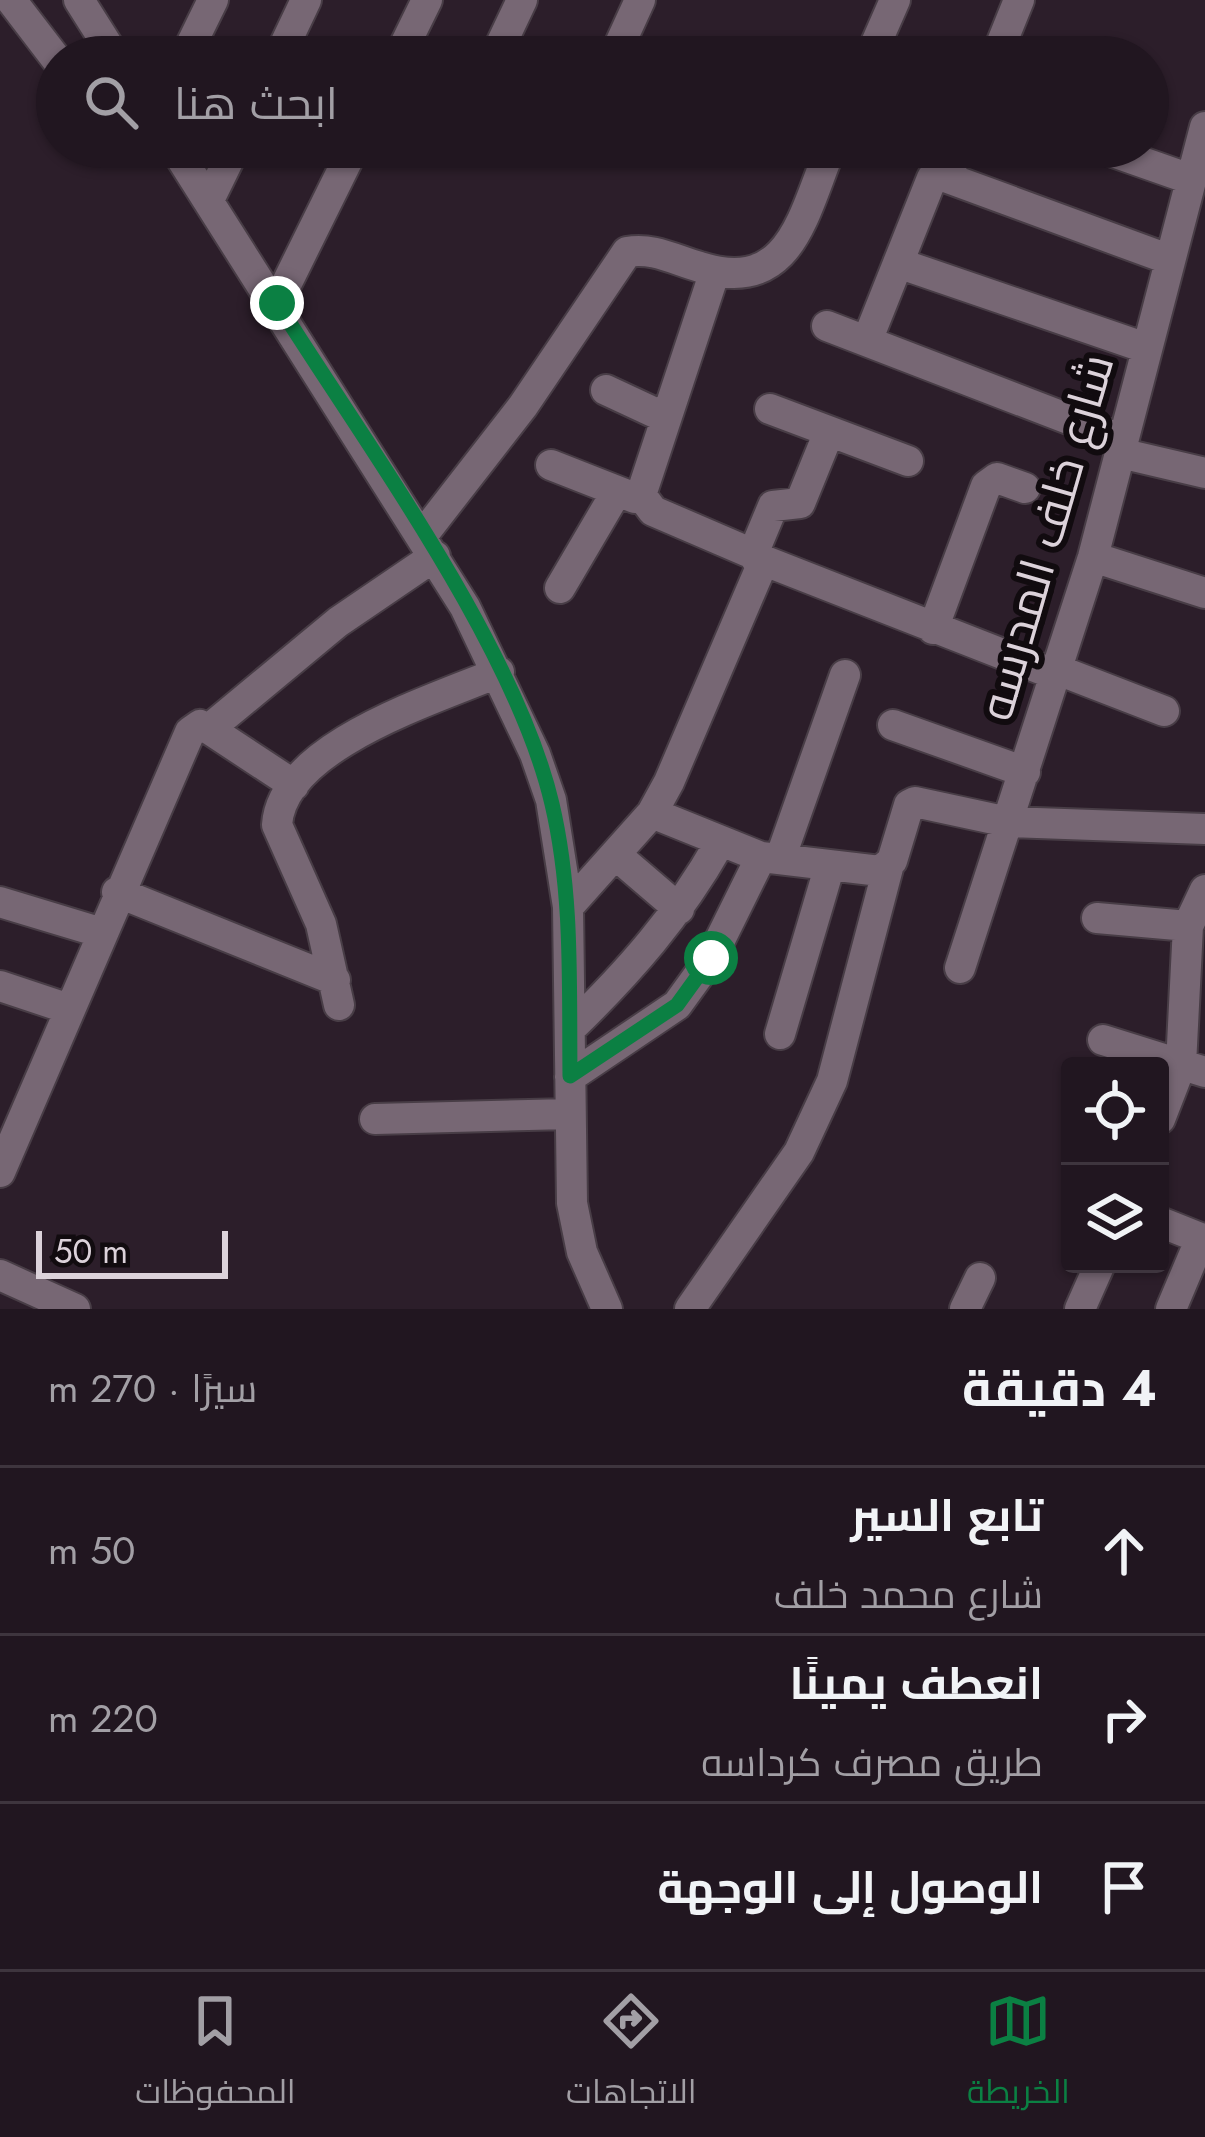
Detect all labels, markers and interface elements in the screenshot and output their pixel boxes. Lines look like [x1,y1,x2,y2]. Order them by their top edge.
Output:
search box [36,36,1169,168]
icon: search [78,69,144,135]
text: ابحث هنا [174,71,338,136]
route end [250,276,304,330]
street label: شارع خلف المدرسه [961,346,1131,728]
route start [684,931,738,985]
map controls [1061,1057,1169,1273]
button: locate [1061,1057,1169,1165]
button: layers [1061,1165,1169,1273]
scale bar [36,1225,228,1278]
text: 50 m [54,1228,128,1275]
text: 4 دقيقة [962,1351,1157,1425]
text: سيرًا · 270 m [48,1360,257,1417]
text: تابع السير [851,1483,1043,1548]
icon: ahead [1091,1518,1157,1584]
text: 50 m [48,1522,136,1579]
text: شارع محمد خلف [774,1566,1043,1623]
text: انعطف يمينًا [790,1651,1043,1716]
icon: right [1091,1686,1157,1752]
text: 220 m [48,1690,158,1747]
text: طريق مصرف كرداسه [701,1734,1043,1791]
icon: arrive [1091,1854,1157,1920]
text: الوصول إلى الوجهة [657,1855,1043,1920]
tab: المحفوظات [135,1988,296,2122]
tab: الاتجاهات [566,1988,697,2122]
tab: الخريطة [967,1988,1070,2122]

